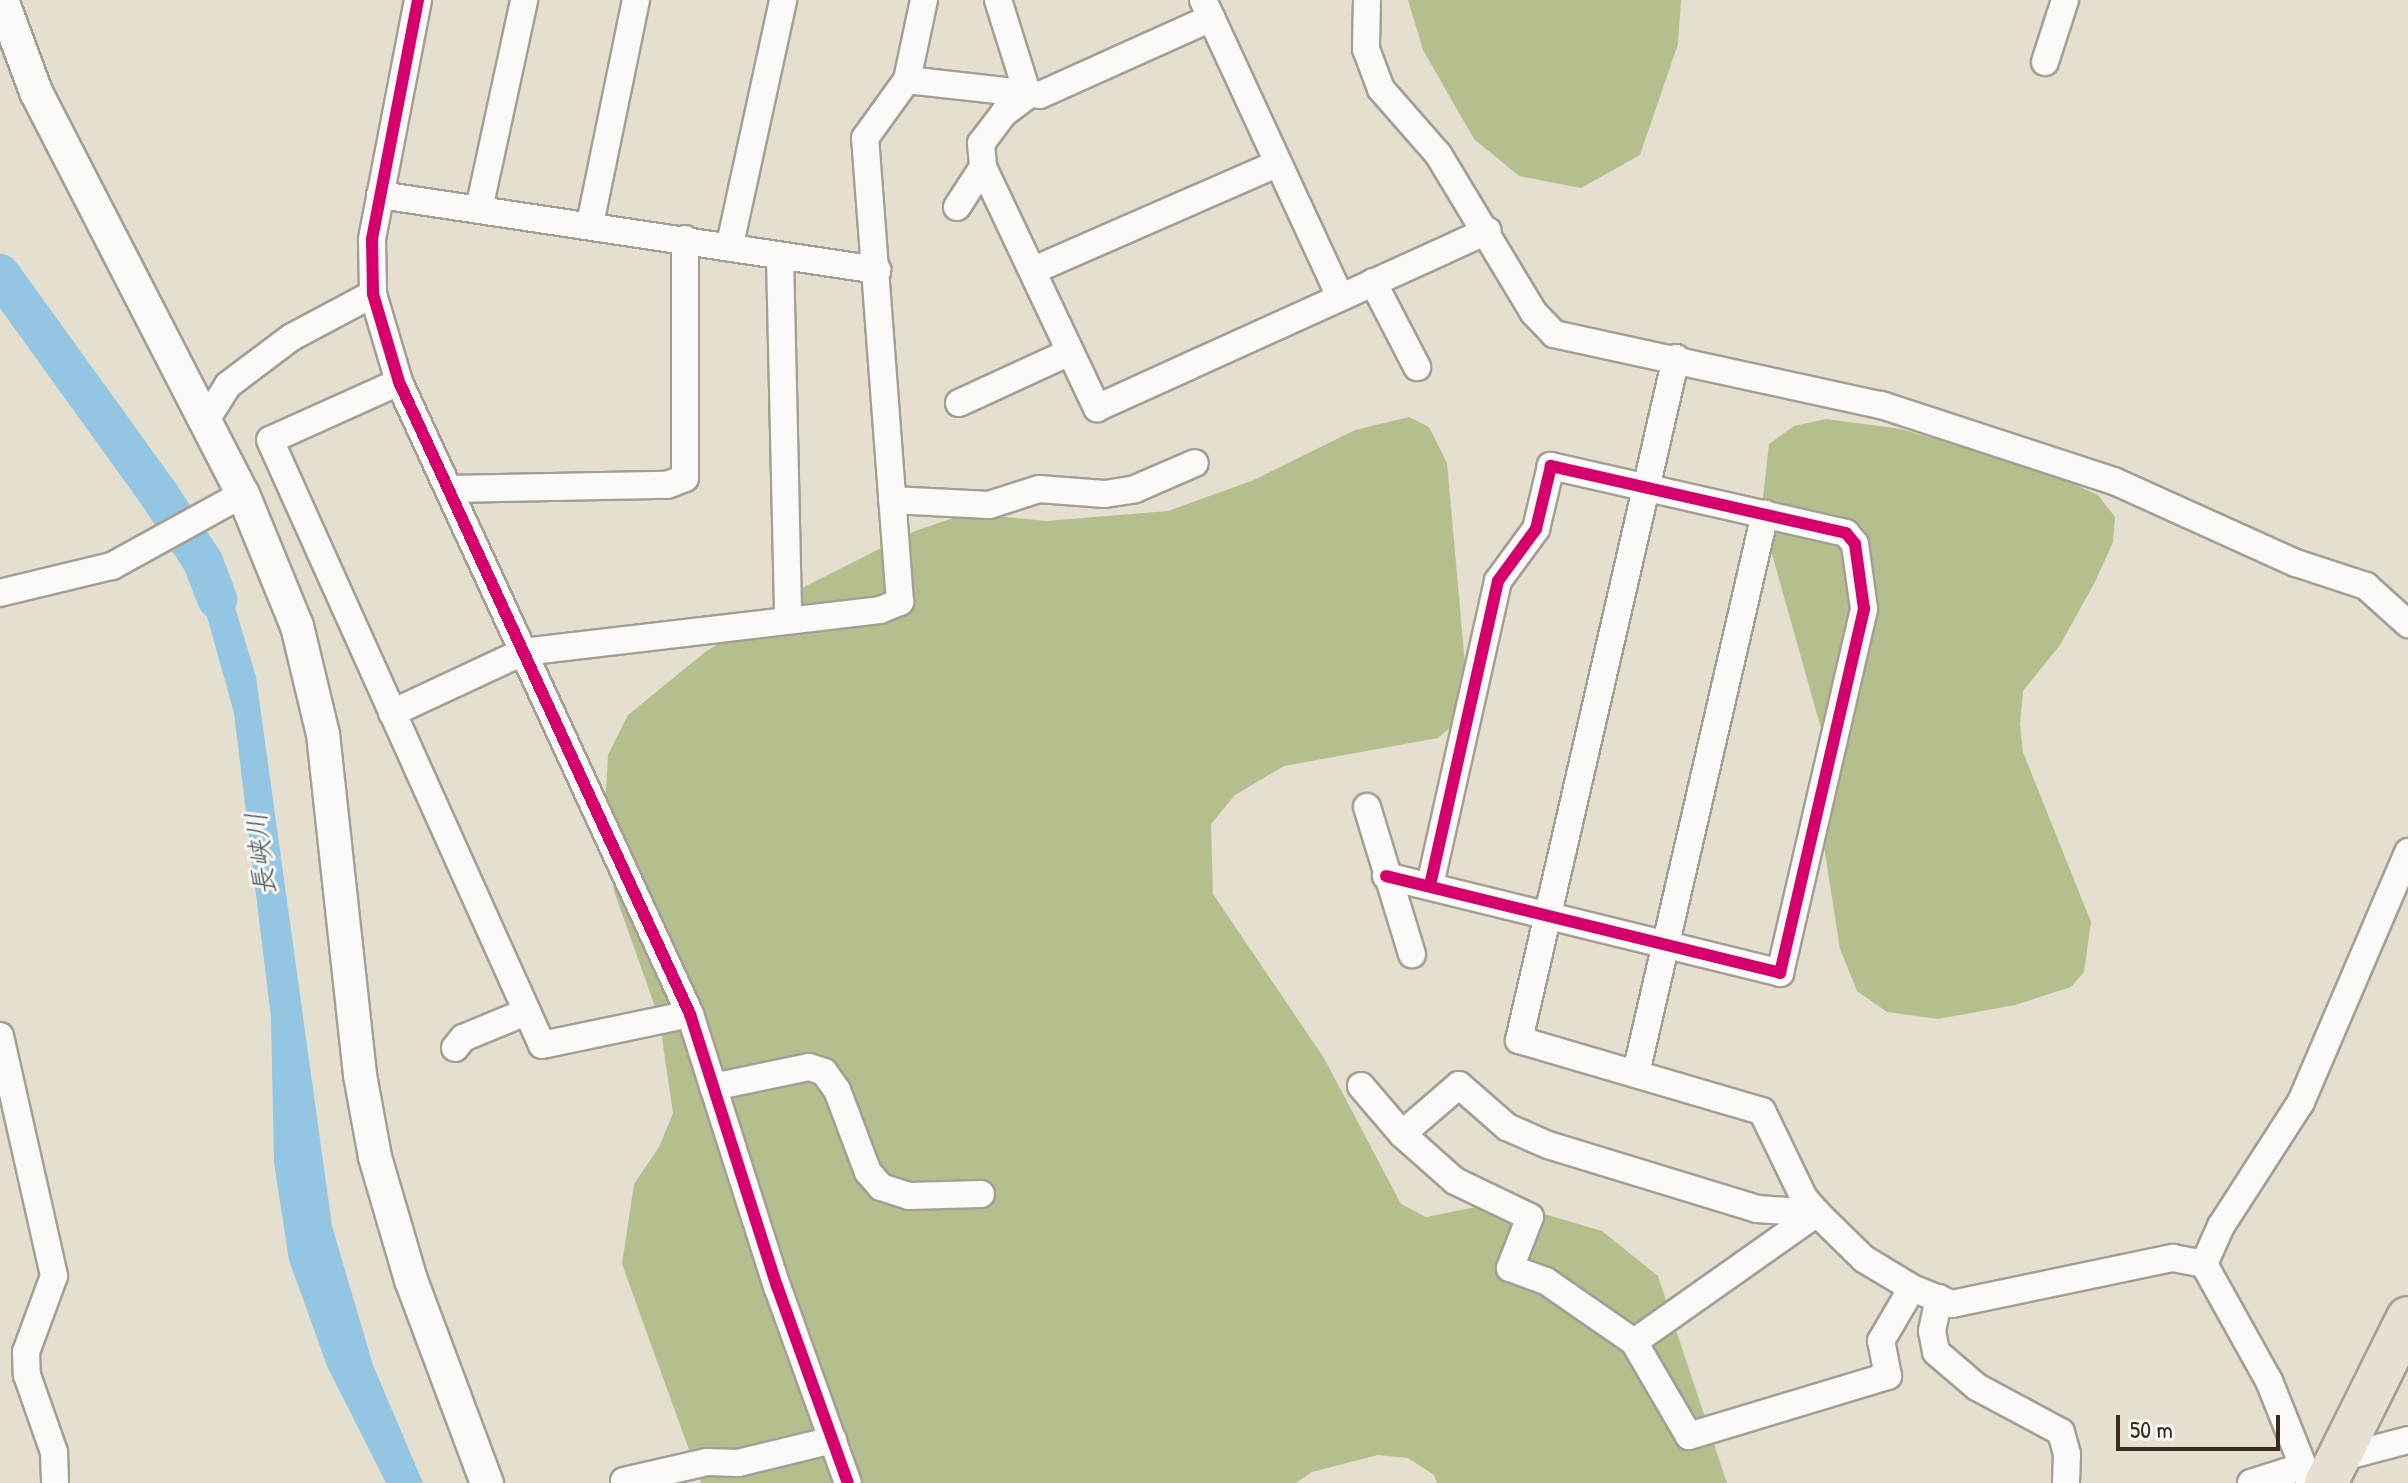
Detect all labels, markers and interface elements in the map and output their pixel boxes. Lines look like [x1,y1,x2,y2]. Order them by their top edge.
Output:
water label: 長峡川 [238,810,282,898]
scale bar [2120,1399,2284,1449]
text: 50 m [2130,1413,2173,1445]

